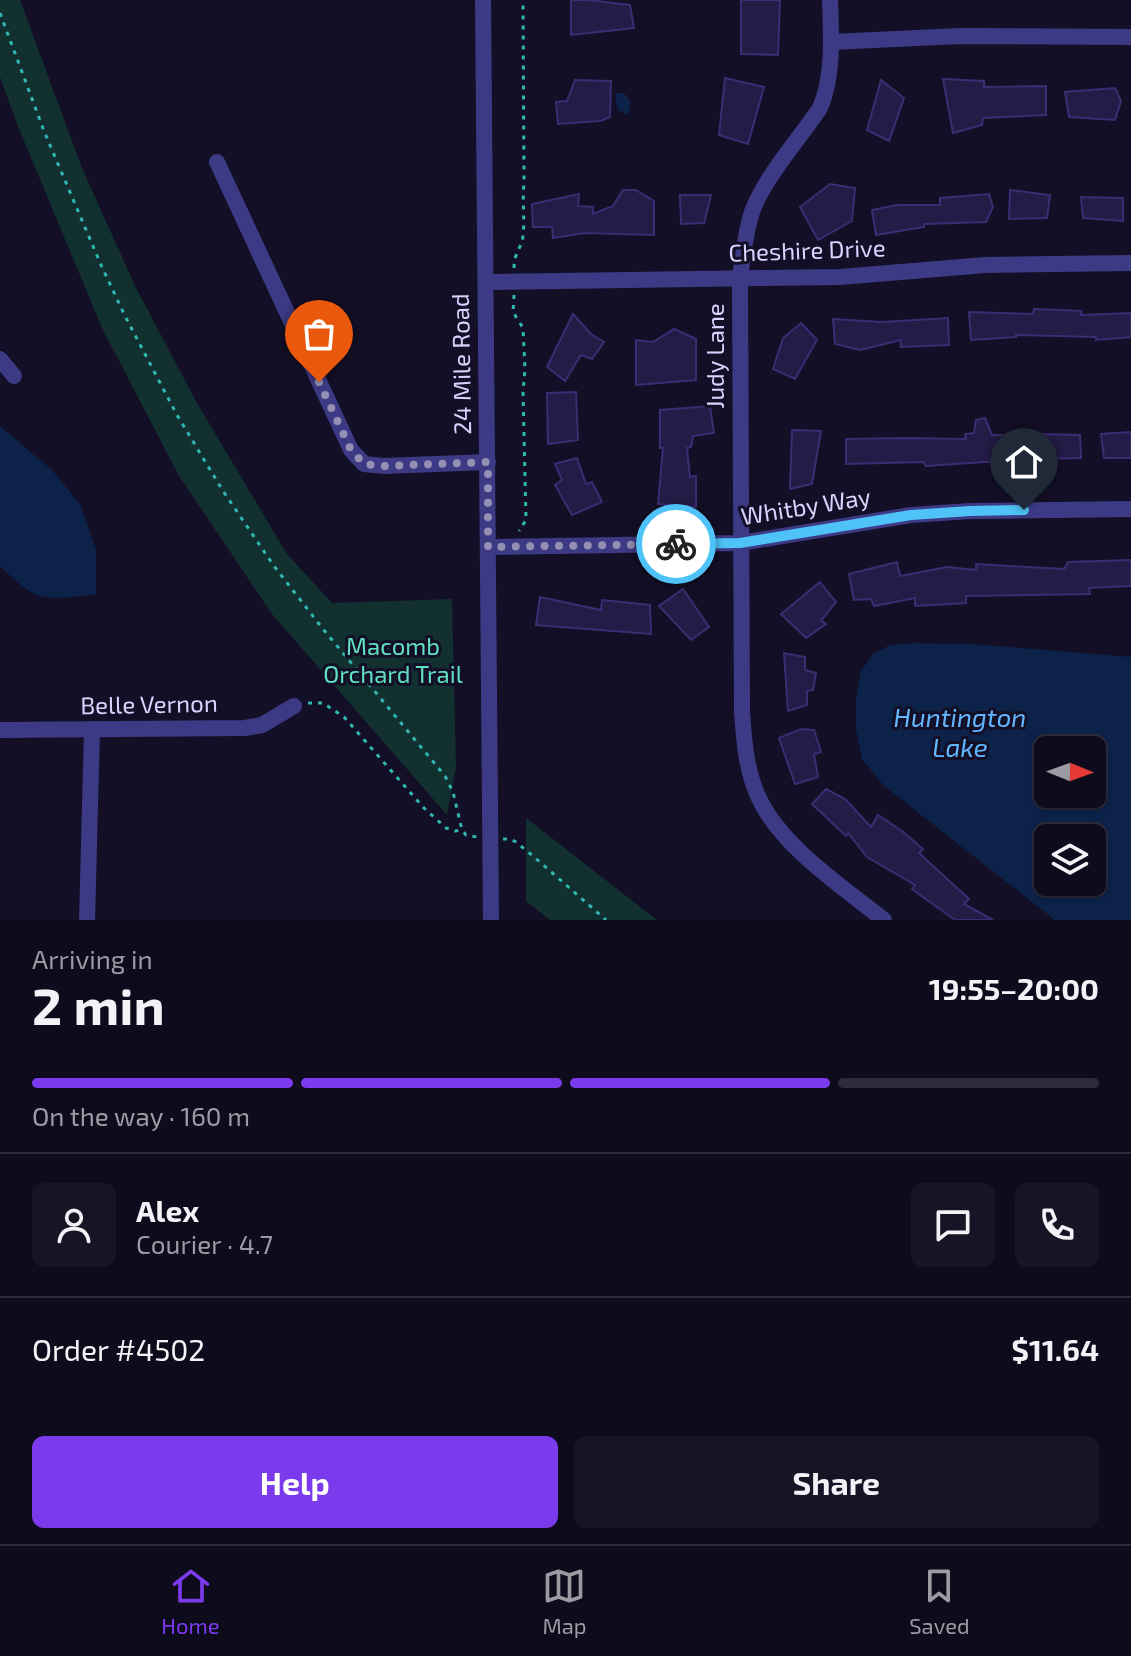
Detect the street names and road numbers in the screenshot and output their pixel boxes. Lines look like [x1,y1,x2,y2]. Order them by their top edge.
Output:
street label: Cheshire Drive [728,232,886,267]
street label: 24 Mile Road [445,293,476,435]
street label: Judy Lane [700,303,729,409]
street label: Whitby Way [739,481,873,530]
street label: Belle Vernon [80,688,218,719]

